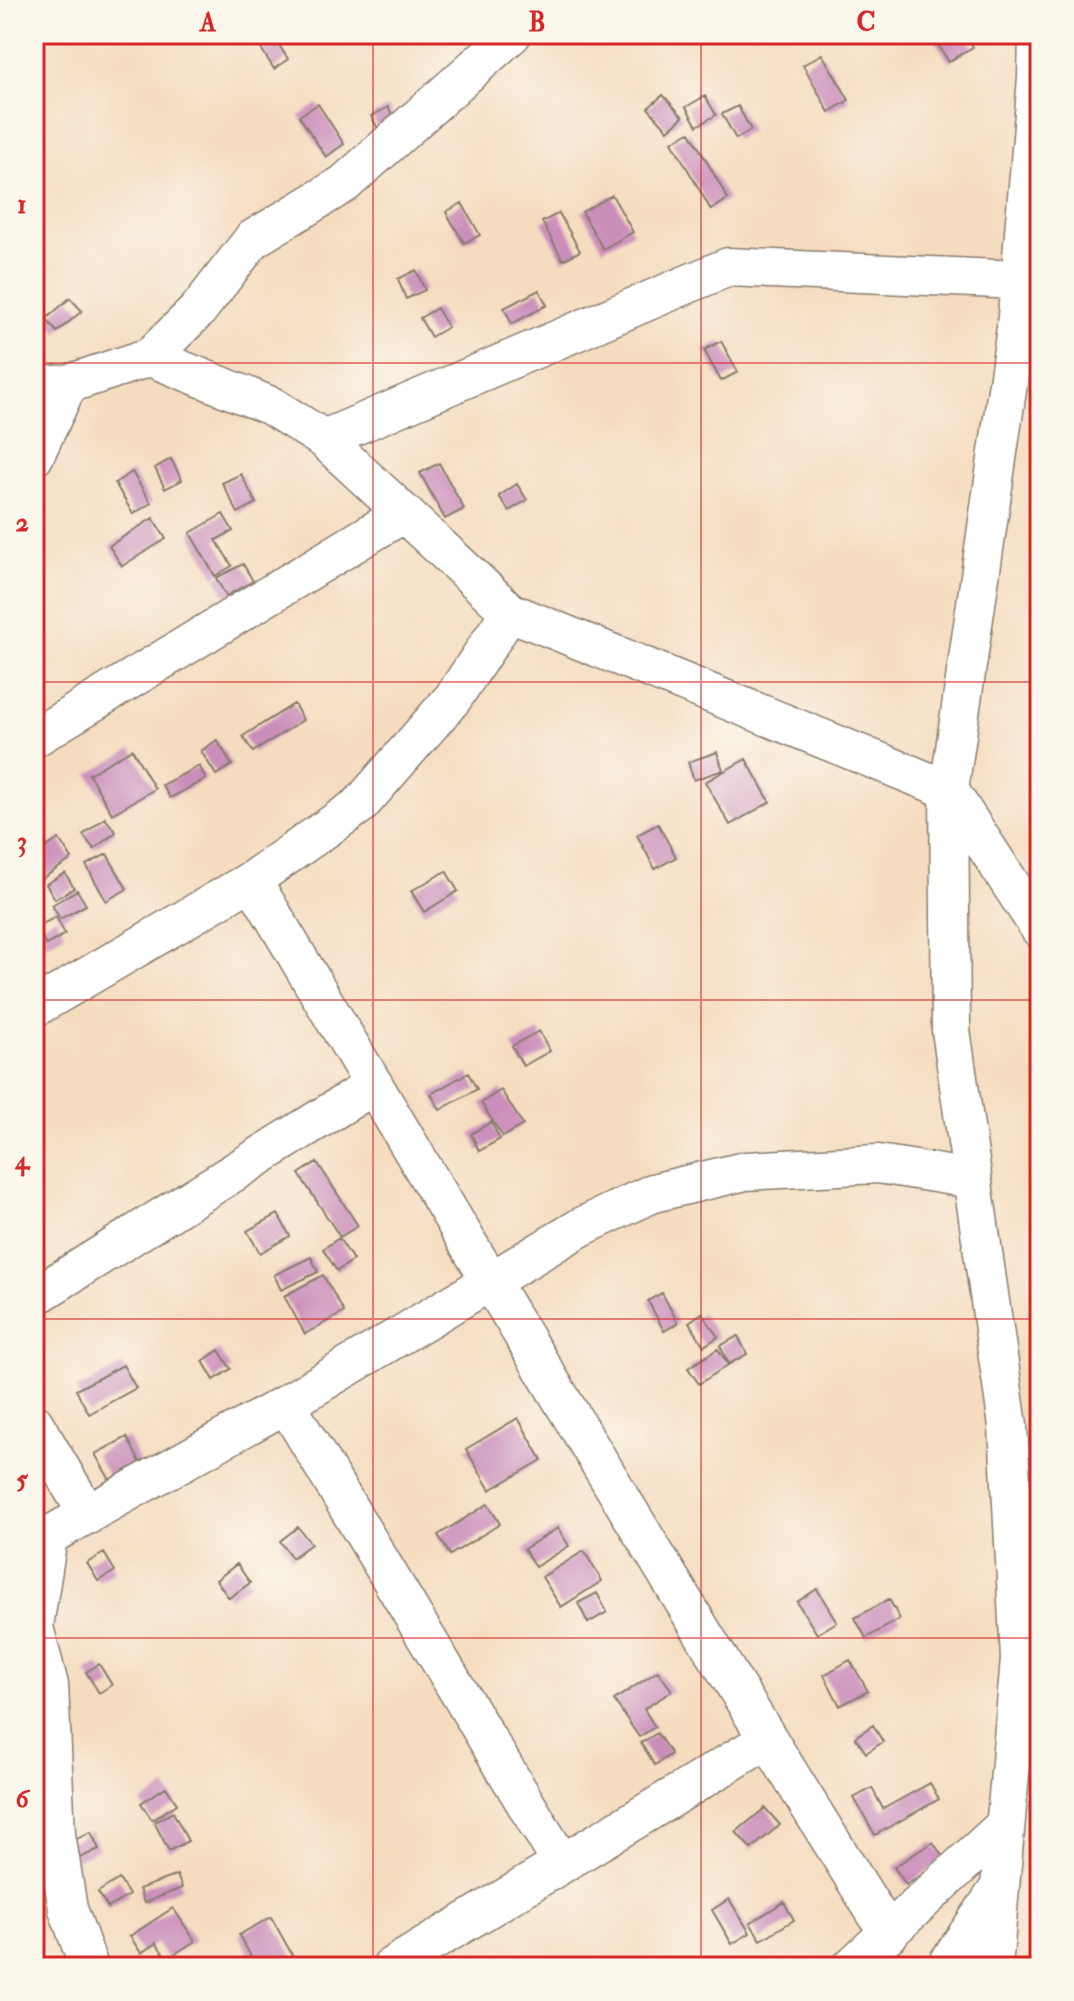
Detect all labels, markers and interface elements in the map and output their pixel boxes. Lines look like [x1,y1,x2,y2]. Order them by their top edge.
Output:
text: A [199,7,217,39]
text: B [528,7,546,39]
text: C [856,7,876,39]
text: 1 [17,189,27,221]
text: 2 [15,507,29,539]
text: 3 [17,826,27,858]
text: 4 [14,1145,31,1177]
text: 5 [16,1464,28,1496]
text: 6 [15,1783,30,1815]

